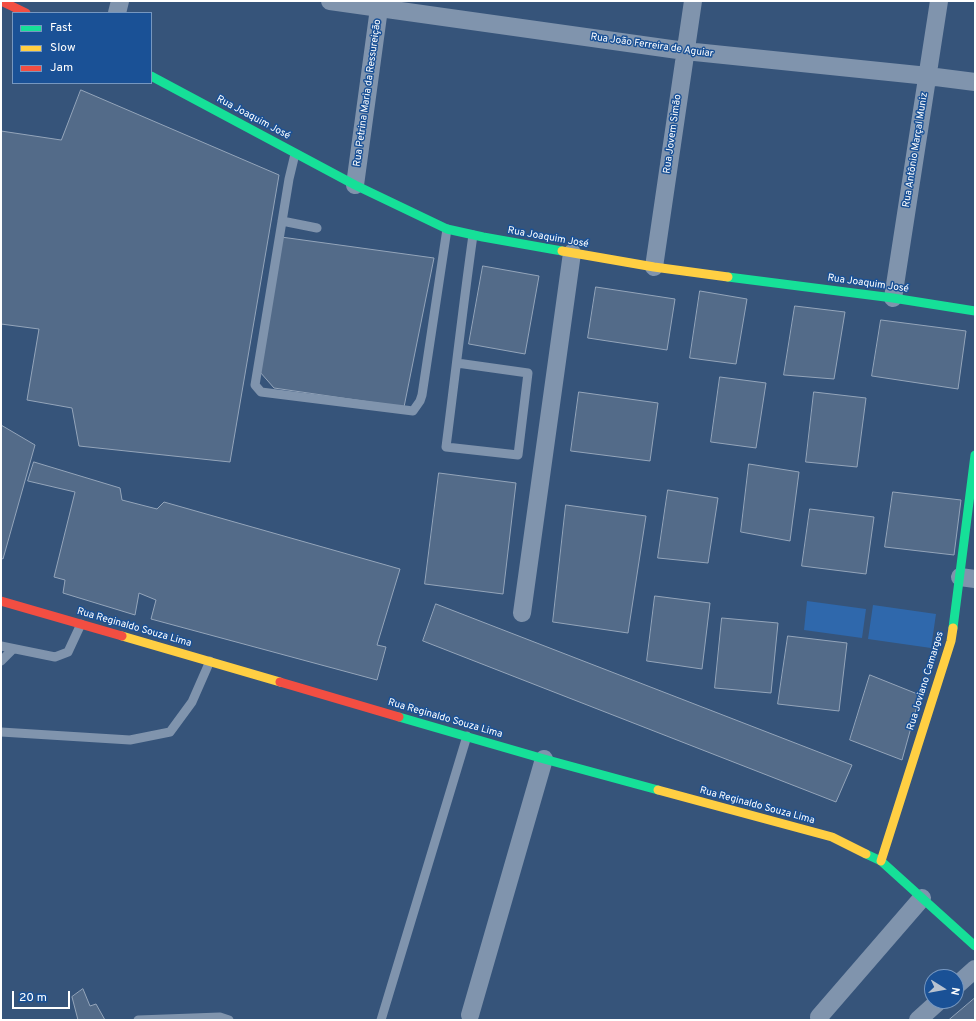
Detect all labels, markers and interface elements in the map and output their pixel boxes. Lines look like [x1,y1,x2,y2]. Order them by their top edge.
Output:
legend [12,12,152,84]
street label: Rua Petrina Maria da Ressureição [352,18,384,168]
text: Fast [50,20,72,36]
street label: Rua João Ferreira de Aguiar [590,31,714,61]
text: Slow [50,40,76,56]
text: Jam [50,60,73,76]
street label: Rua Antônio Marçal Muniz [901,92,931,208]
street label: Rua Joaquim José [214,93,292,143]
street label: Rua Jovem Simão [661,94,685,174]
street label: Rua Joaquim José [507,225,589,251]
street label: Rua Joaquim José [827,272,909,296]
street label: Rua Reginaldo Souza Lima [75,606,193,650]
street label: Rua Joviano Camargos [905,630,947,732]
street label: Rua Reginaldo Souza Lima [386,697,504,741]
street label: Rua Reginaldo Souza Lima [698,785,816,827]
north arrow [924,969,964,1009]
scale bar [14,983,72,1009]
text: N [947,986,962,996]
text: 20 m [19,990,47,1006]

